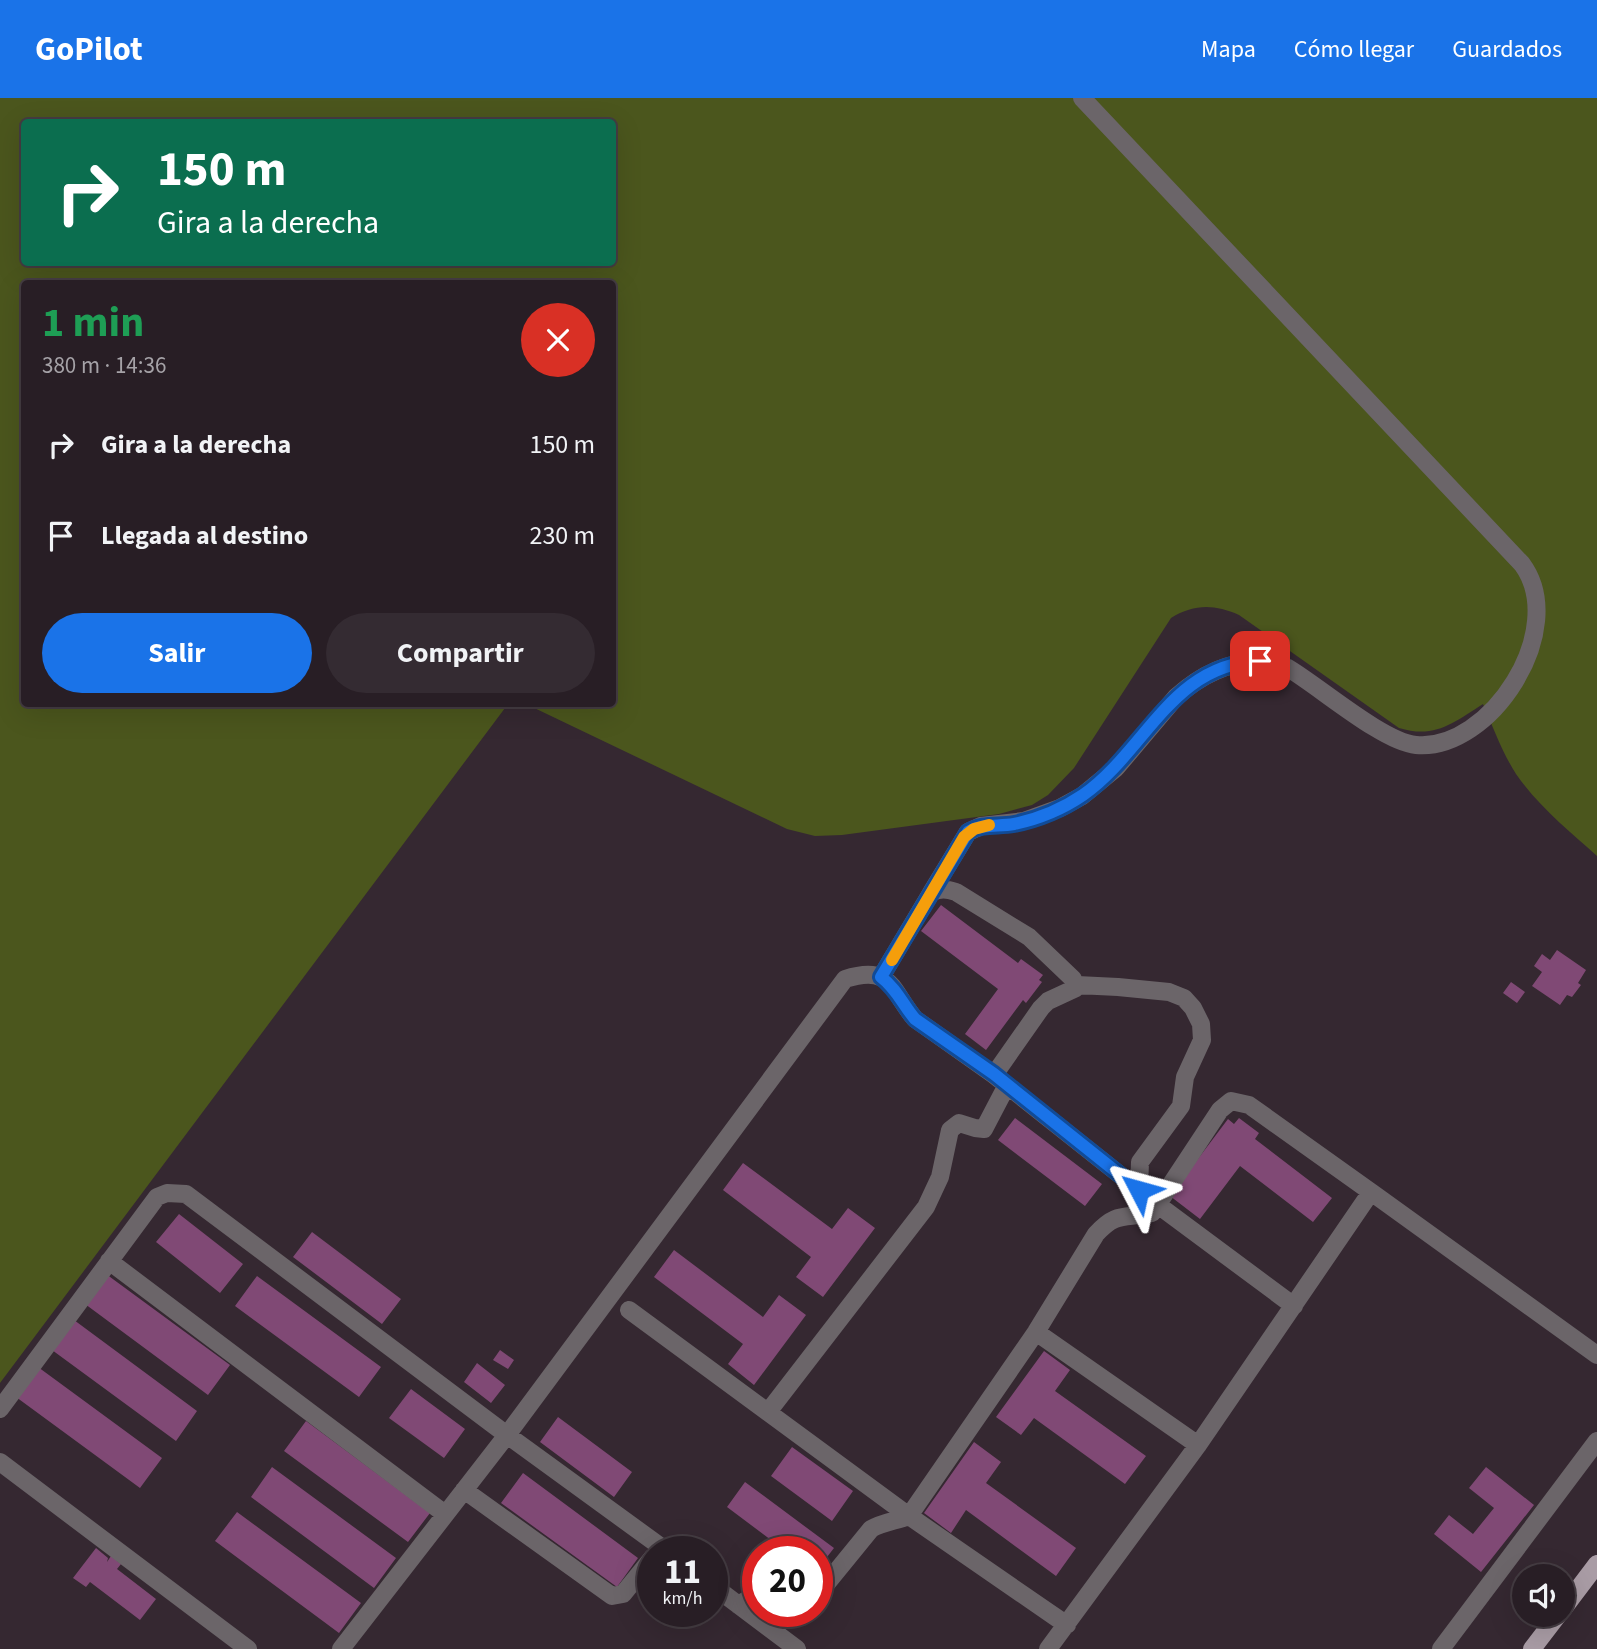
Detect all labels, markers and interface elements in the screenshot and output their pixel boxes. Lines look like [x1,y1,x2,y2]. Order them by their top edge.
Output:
text: GoPilot [35,26,143,73]
text: Mapa [1201,32,1256,67]
text: Cómo llegar [1294,32,1414,67]
text: Guardados [1452,32,1562,67]
text: 150 m [157,135,286,205]
icon: right [42,147,133,238]
text: Gira a la derecha [157,200,379,246]
text: 1 min [42,293,144,353]
button: close [521,303,595,377]
text: 380 m · 14:36 [42,349,166,382]
icon: right [42,426,80,464]
text: Gira a la derecha [101,426,291,463]
text: 150 m [529,426,595,463]
icon: arrive [42,517,80,555]
text: Llegada al destino [101,517,308,554]
text: 230 m [529,517,595,554]
button: Salir [42,613,312,693]
button: Compartir [326,613,595,693]
pin [1230,631,1290,691]
icon: arrive [1241,642,1279,680]
position arrow [1102,1153,1176,1227]
speed limit sign: 20 [742,1536,833,1627]
text: 11 [664,1547,701,1597]
map controls [1512,1564,1575,1627]
button: sound [1512,1564,1575,1627]
text: km/h [663,1586,702,1611]

